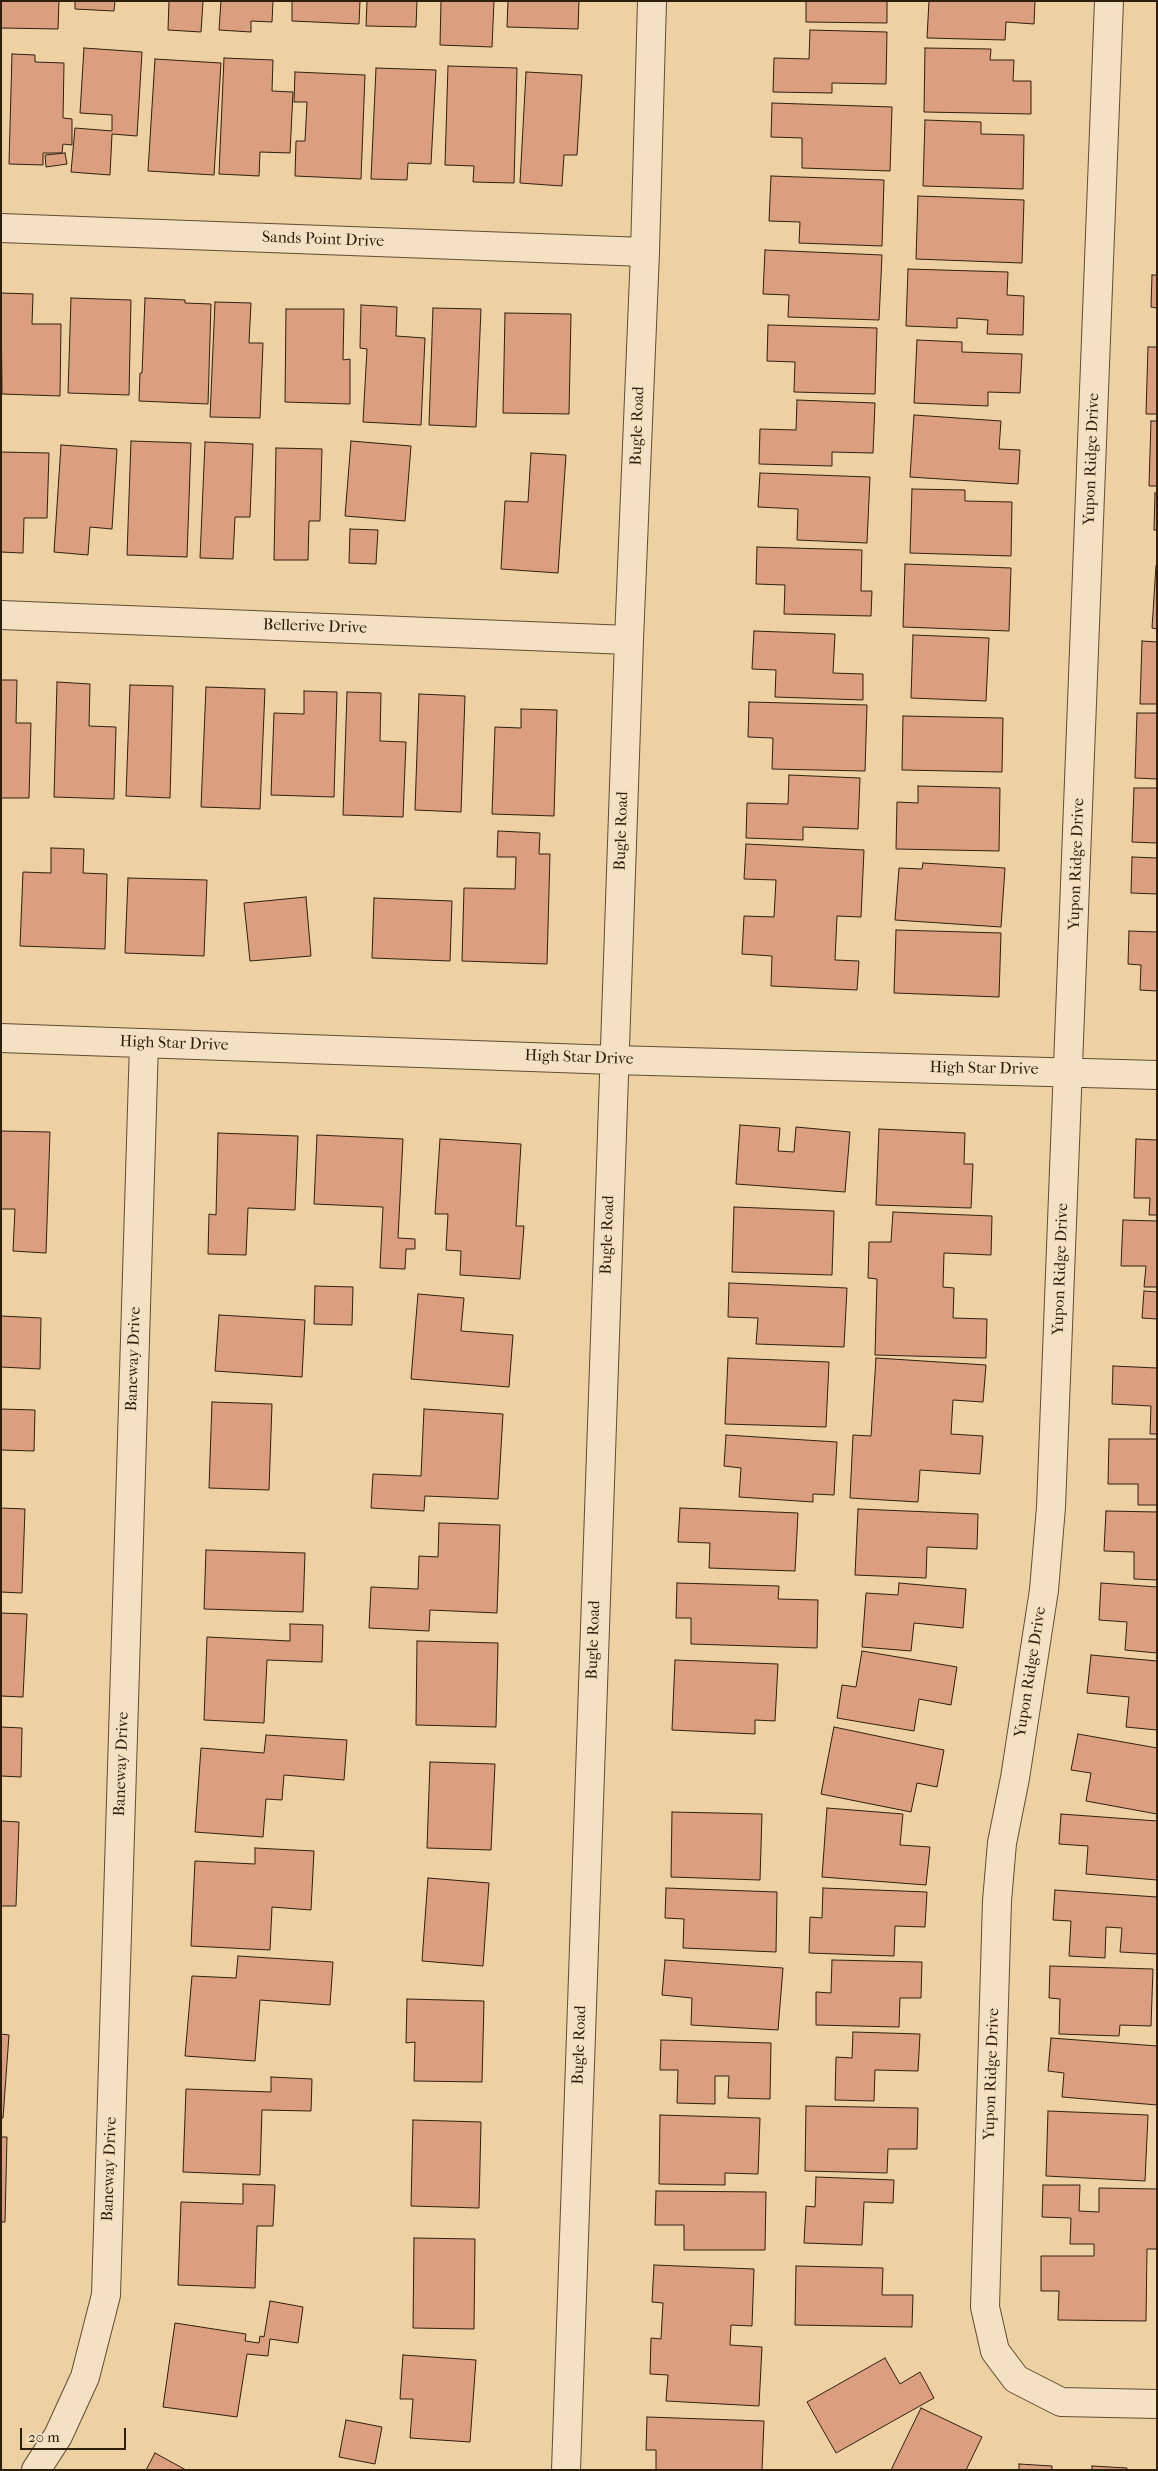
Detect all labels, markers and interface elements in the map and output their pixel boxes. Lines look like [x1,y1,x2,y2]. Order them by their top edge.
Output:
street label: Sands Point Drive [262,228,384,252]
street label: Bugle Road [627,386,649,466]
street label: Yupon Ridge Drive [1080,393,1104,525]
street label: Bellerive Drive [263,616,367,638]
street label: Bugle Road [611,791,633,871]
street label: Yupon Ridge Drive [1065,798,1089,930]
street label: High Star Drive [119,1033,229,1055]
street label: High Star Drive [524,1047,634,1069]
street label: High Star Drive [929,1058,1039,1080]
street label: Bugle Road [597,1195,619,1275]
street label: Yupon Ridge Drive [1049,1203,1073,1335]
street label: Baneway Drive [123,1306,145,1412]
street label: Bugle Road [583,1600,605,1680]
street label: Yupon Ridge Drive [1011,1605,1051,1739]
street label: Baneway Drive [111,1711,133,1817]
street label: Bugle Road [569,2005,591,2085]
street label: Yupon Ridge Drive [980,2008,1004,2140]
street label: Baneway Drive [99,2116,121,2222]
scale bar [22,2418,129,2450]
text: 20 m [28,2428,60,2446]

